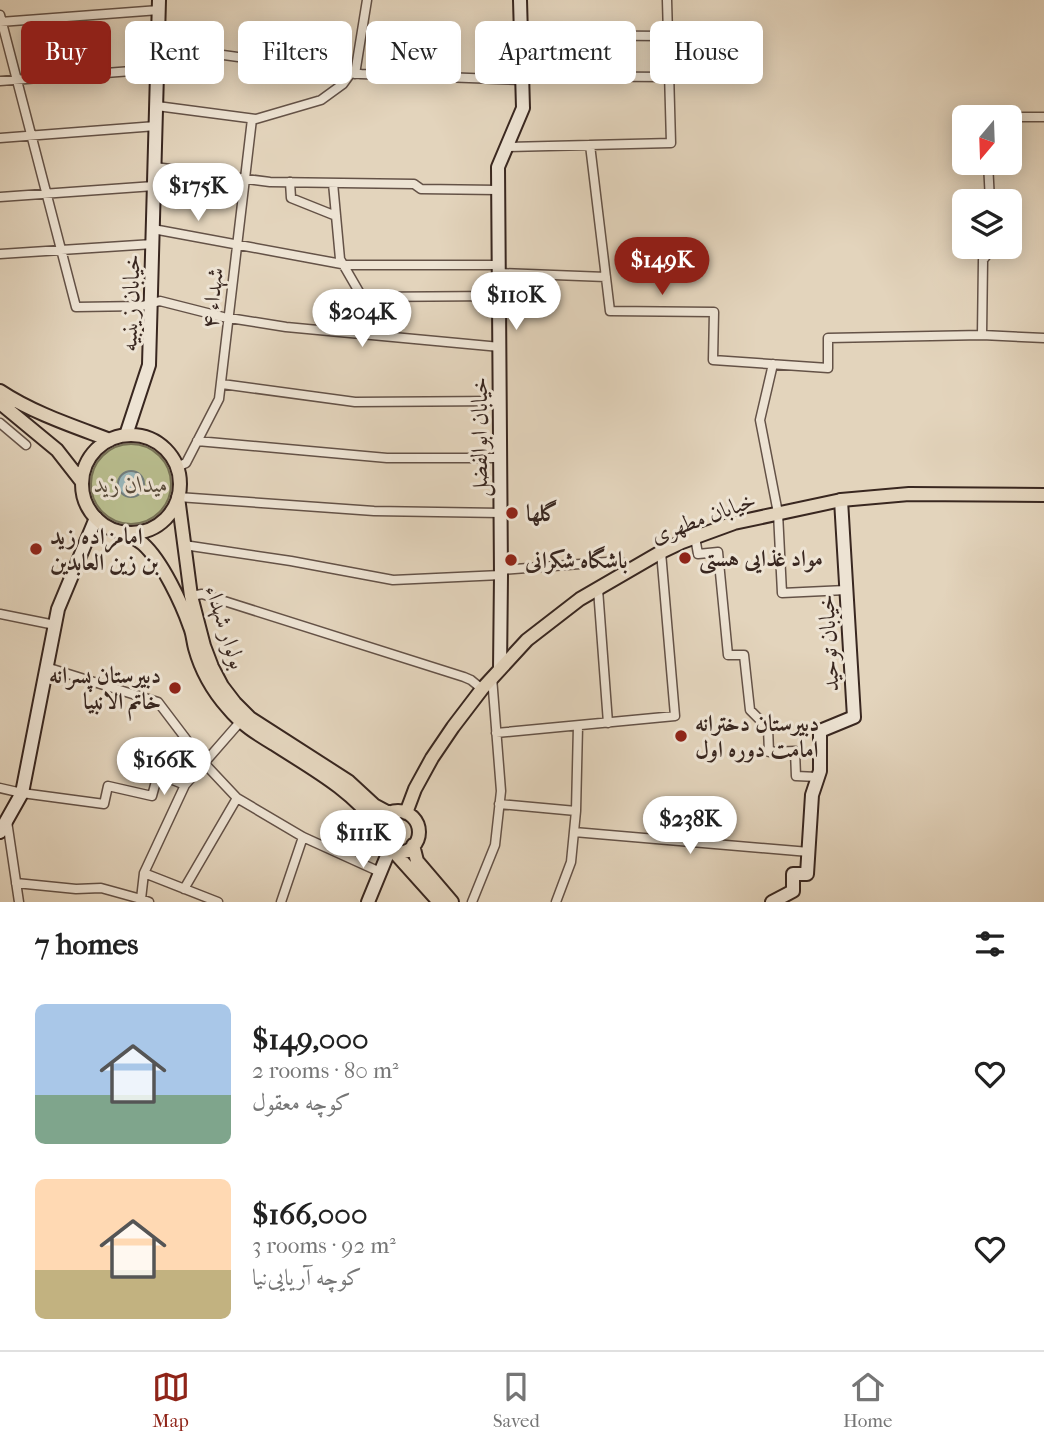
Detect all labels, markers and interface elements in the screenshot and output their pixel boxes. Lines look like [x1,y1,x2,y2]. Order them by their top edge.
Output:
chip: Buy [21,21,111,84]
chip: Rent [125,21,224,84]
chip: Filters [238,21,352,84]
chip: New [366,21,461,84]
chip: Apartment [475,21,636,84]
chip: House [650,21,763,84]
north arrow [952,105,1022,175]
map controls [952,105,1022,259]
pin: $175K [149,164,247,223]
text: $175K [169,172,227,199]
button: layers [952,189,1022,259]
pin: $149K [613,238,711,297]
text: $149K [630,246,694,273]
street label: خیابان زینبیه [115,254,146,352]
street label: شهداء ۴ [196,266,230,330]
pin: $110K [467,272,565,332]
text: $110K [487,281,545,308]
pin: $204K [313,290,411,349]
text: $204K [328,298,396,325]
street label: خیابان ابوالفضل [466,377,496,497]
park label: میدان زید [94,471,168,498]
street label: خیابان مطهری [647,486,760,550]
place label: گلها [526,499,558,527]
marker: گلها [504,505,520,521]
place label: امامزاده زید بن زین العابدین [50,523,159,576]
marker: امامزاده زید بن زین العابدین [28,541,44,557]
place label: باشگاه شکرانی [524,545,628,575]
place label: مواد غذایی هستی [699,545,823,575]
marker: مواد غذایی هستی [677,550,693,566]
marker: باشگاه شکرانی [503,552,519,568]
street label: بولوار شهداء [198,582,252,673]
street label: خیابان توحید [812,594,846,692]
place label: دبیرستان پسرانه خاتم الانبیا [49,662,161,721]
marker: دبیرستان پسرانه خاتم الانبیا [167,680,183,696]
place label: دبیرستان دخترانه امامت دوره اول [695,710,819,763]
marker: دبیرستان دخترانه امامت دوره اول [673,728,689,744]
pin: $166K [115,738,213,797]
text: $166K [133,746,195,773]
pin: $238K [641,796,739,856]
text: $238K [659,805,721,832]
pin: $111K [314,810,412,870]
text: $111K [336,819,390,846]
icon: filters [971,925,1009,963]
text: 7 homes [35,927,138,962]
text: $149,000 [252,1022,369,1057]
icon: home [91,1032,175,1116]
icon: heart [971,1055,1009,1093]
text: 2 rooms · 80 m² [252,1057,399,1084]
text: کوچه معقول [252,1089,351,1116]
text: $166,000 [252,1197,367,1232]
icon: home [91,1207,175,1291]
icon: heart [971,1230,1009,1268]
text: 3 rooms · 92 m² [252,1232,396,1259]
text: کوچه آریایی‌نیا [252,1264,362,1291]
tab: Map [152,1368,190,1432]
tab: Saved [493,1368,540,1432]
tab: Home [843,1368,892,1432]

